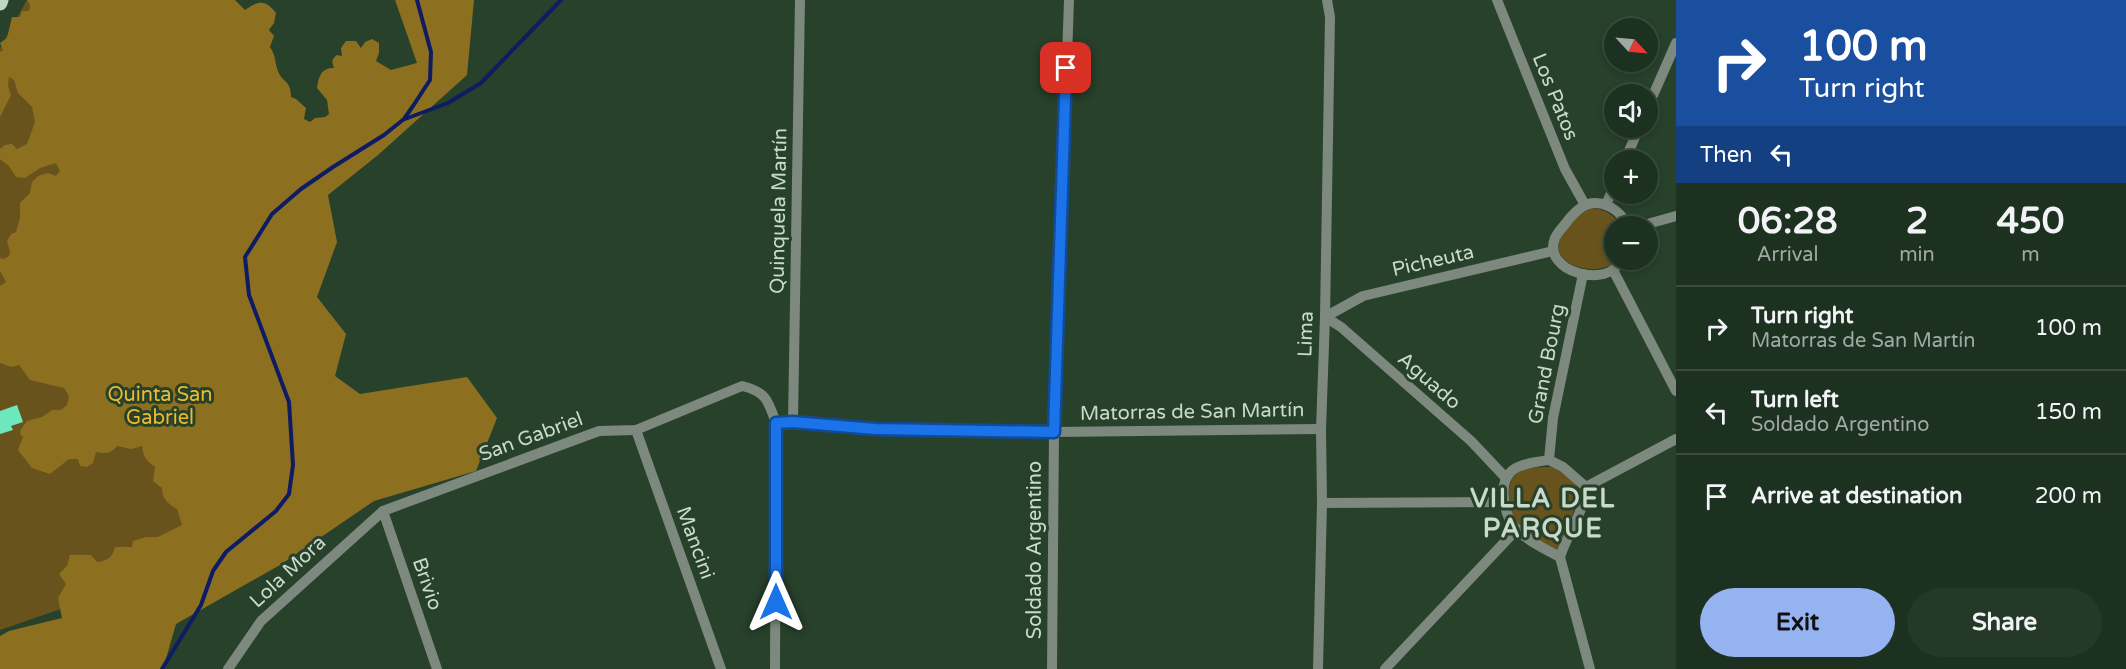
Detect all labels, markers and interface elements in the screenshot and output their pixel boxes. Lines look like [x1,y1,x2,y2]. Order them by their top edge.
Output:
north arrow [1604,18,1658,72]
map controls [1604,18,1658,270]
text: 100 m [1799,21,1928,72]
icon: right [1700,24,1778,102]
pin [1040,42,1091,93]
street label: Los Patos [1527,50,1583,144]
icon: arrive [1049,51,1082,84]
text: Turn right [1799,72,1925,105]
button: sound [1604,84,1658,138]
street label: Quinquela Martín [766,128,792,294]
icon: left [1765,138,1798,171]
text: Then [1700,142,1753,168]
button: + [1604,150,1658,204]
text: 06:28 [1738,200,1838,243]
text: 2 [1906,200,1928,243]
text: 450 [1996,200,2064,243]
button: − [1604,216,1658,270]
street label: Picheuta [1390,240,1476,282]
text: Arrival [1757,243,1819,267]
text: min [1899,243,1935,267]
text: m [2021,243,2040,267]
street label: Grand Bourg [1524,302,1570,426]
text: Turn right [1751,303,1853,329]
street label: Lima [1293,311,1319,357]
icon: right [1700,312,1733,345]
text: 100 m [2035,315,2102,341]
text: Matorras de San Martín [1751,329,1975,353]
street label: Aguado [1393,347,1465,415]
park label: Quinta San Gabriel [108,383,213,430]
text: Turn left [1751,387,1839,413]
icon: left [1700,396,1733,429]
street label: Matorras de San Martín [1080,398,1304,426]
text: 150 m [2035,399,2102,425]
street label: San Gabriel [476,407,586,467]
text: Soldado Argentino [1751,413,1929,437]
street label: Soldado Argentino [1023,461,1047,639]
icon: arrive [1700,480,1733,513]
district label: VILLA DEL PARQUE [1470,483,1616,544]
text: Arrive at destination [1751,483,1962,509]
text: 200 m [2035,483,2102,509]
street label: Mancini [671,503,719,583]
street label: Lola Mora [245,531,331,613]
street label: Brivio [407,555,447,613]
position arrow [744,570,808,634]
button: Exit [1700,588,1895,657]
button: Share [1907,588,2102,657]

